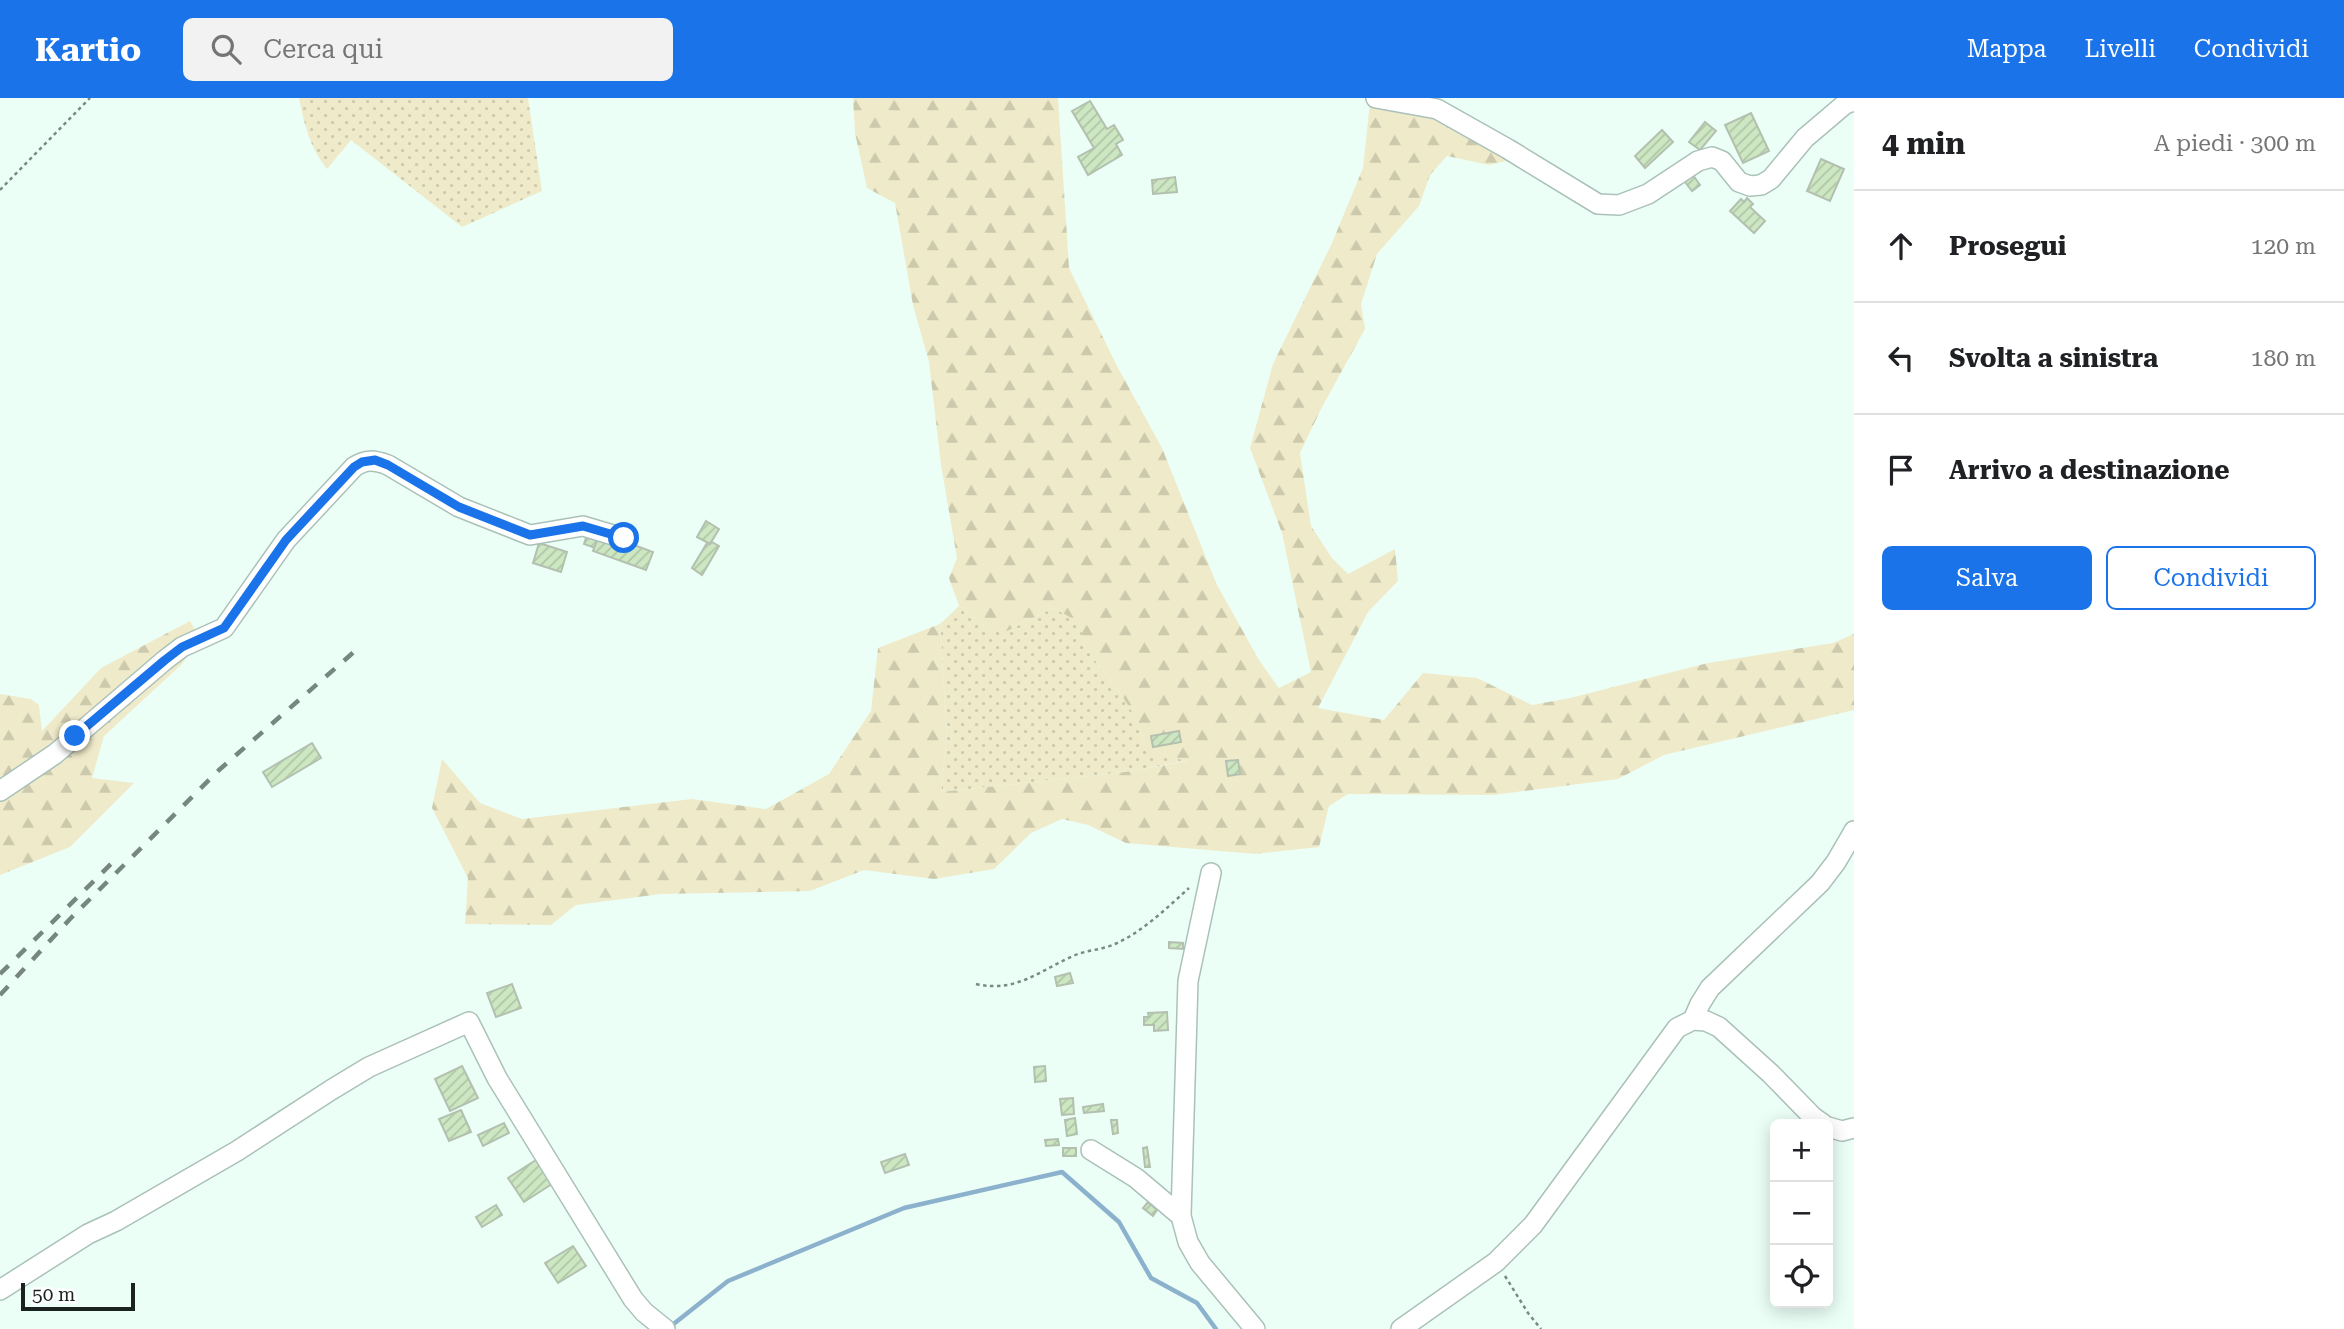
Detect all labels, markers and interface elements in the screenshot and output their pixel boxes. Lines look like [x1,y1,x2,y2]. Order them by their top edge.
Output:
search box [183,18,673,81]
text: Kartio [35,30,141,69]
icon: search [207,30,245,68]
text: Cerca qui [263,34,383,64]
text: Mappa [1967,35,2046,63]
text: Livelli [2084,35,2156,63]
text: Condividi [2194,35,2309,63]
text: 4 min [1882,126,1965,161]
text: A piedi · 300 m [2154,130,2316,157]
icon: ahead [1882,227,1920,265]
text: Prosegui [1949,231,2066,261]
text: 120 m [2251,233,2316,260]
icon: left [1882,339,1920,377]
text: Svolta a sinistra [1949,343,2158,373]
text: 180 m [2251,345,2316,372]
icon: arrive [1882,451,1920,489]
text: Arrivo a destinazione [1949,455,2230,485]
route start [608,522,639,553]
button: Salva [1882,546,2092,610]
button: Condividi [2106,546,2316,610]
route end [59,720,90,751]
map controls [1770,1119,1833,1308]
button: + [1770,1119,1833,1182]
button: − [1770,1182,1833,1245]
button: locate [1770,1245,1833,1308]
scale bar [21,1280,135,1312]
text: 50 m [32,1283,75,1306]

